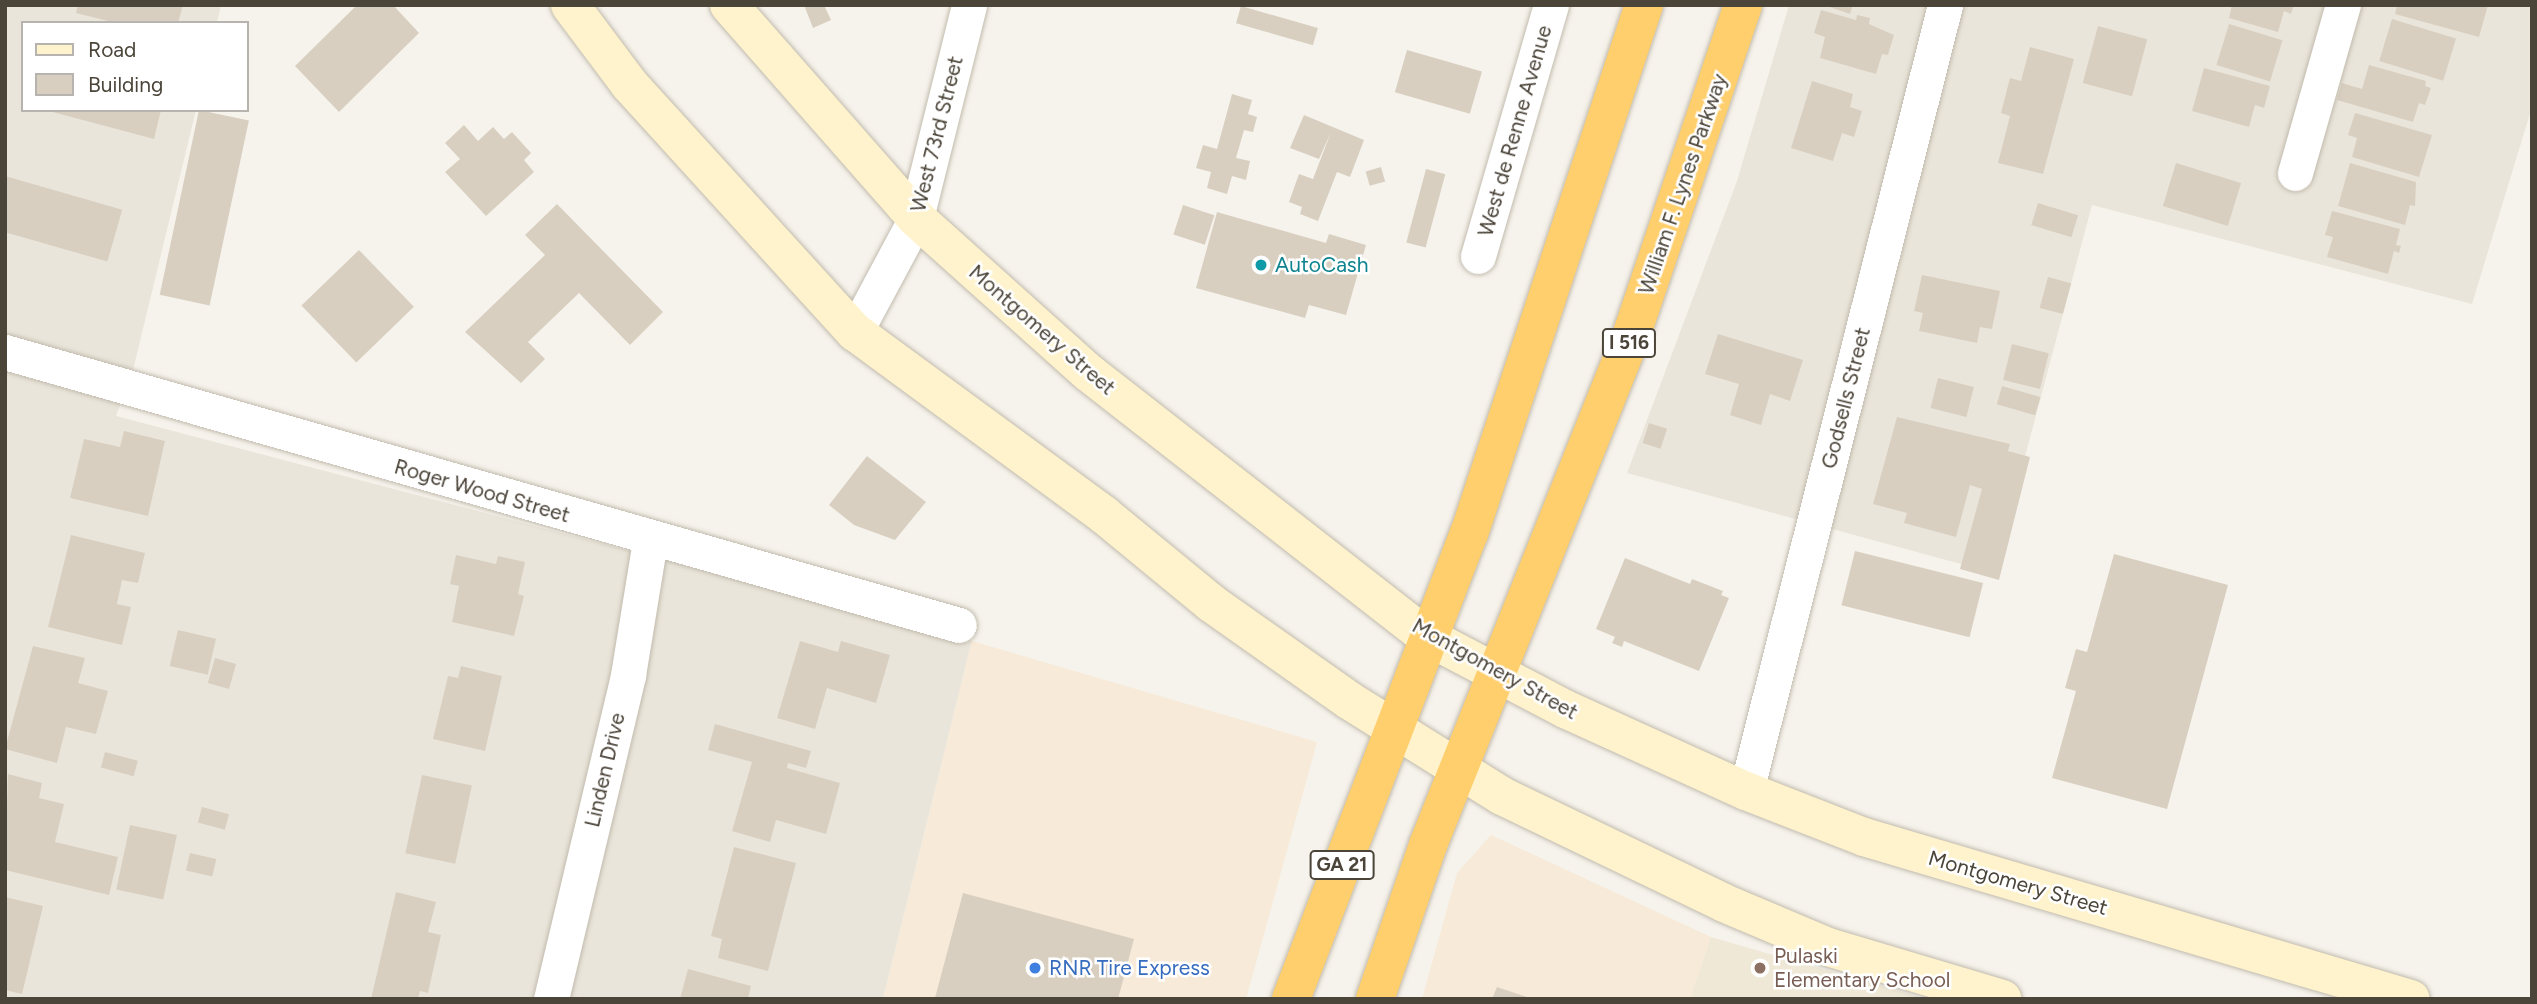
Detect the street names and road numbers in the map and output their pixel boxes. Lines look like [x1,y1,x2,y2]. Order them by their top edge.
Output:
street label: West de Renne Avenue [1473,23,1557,239]
street label: West 73rd Street [905,53,969,215]
street label: William F. Lynes Parkway [1633,70,1733,298]
street label: Montgomery Street [964,260,1120,400]
street label: Godsells Street [1816,325,1876,471]
road number: I 516 [1601,328,1657,358]
street label: Roger Wood Street [391,454,573,528]
street label: Montgomery Street [1408,613,1582,725]
street label: Linden Drive [580,710,630,830]
street label: Montgomery Street [1925,845,2111,921]
road number: GA 21 [1309,850,1375,880]

